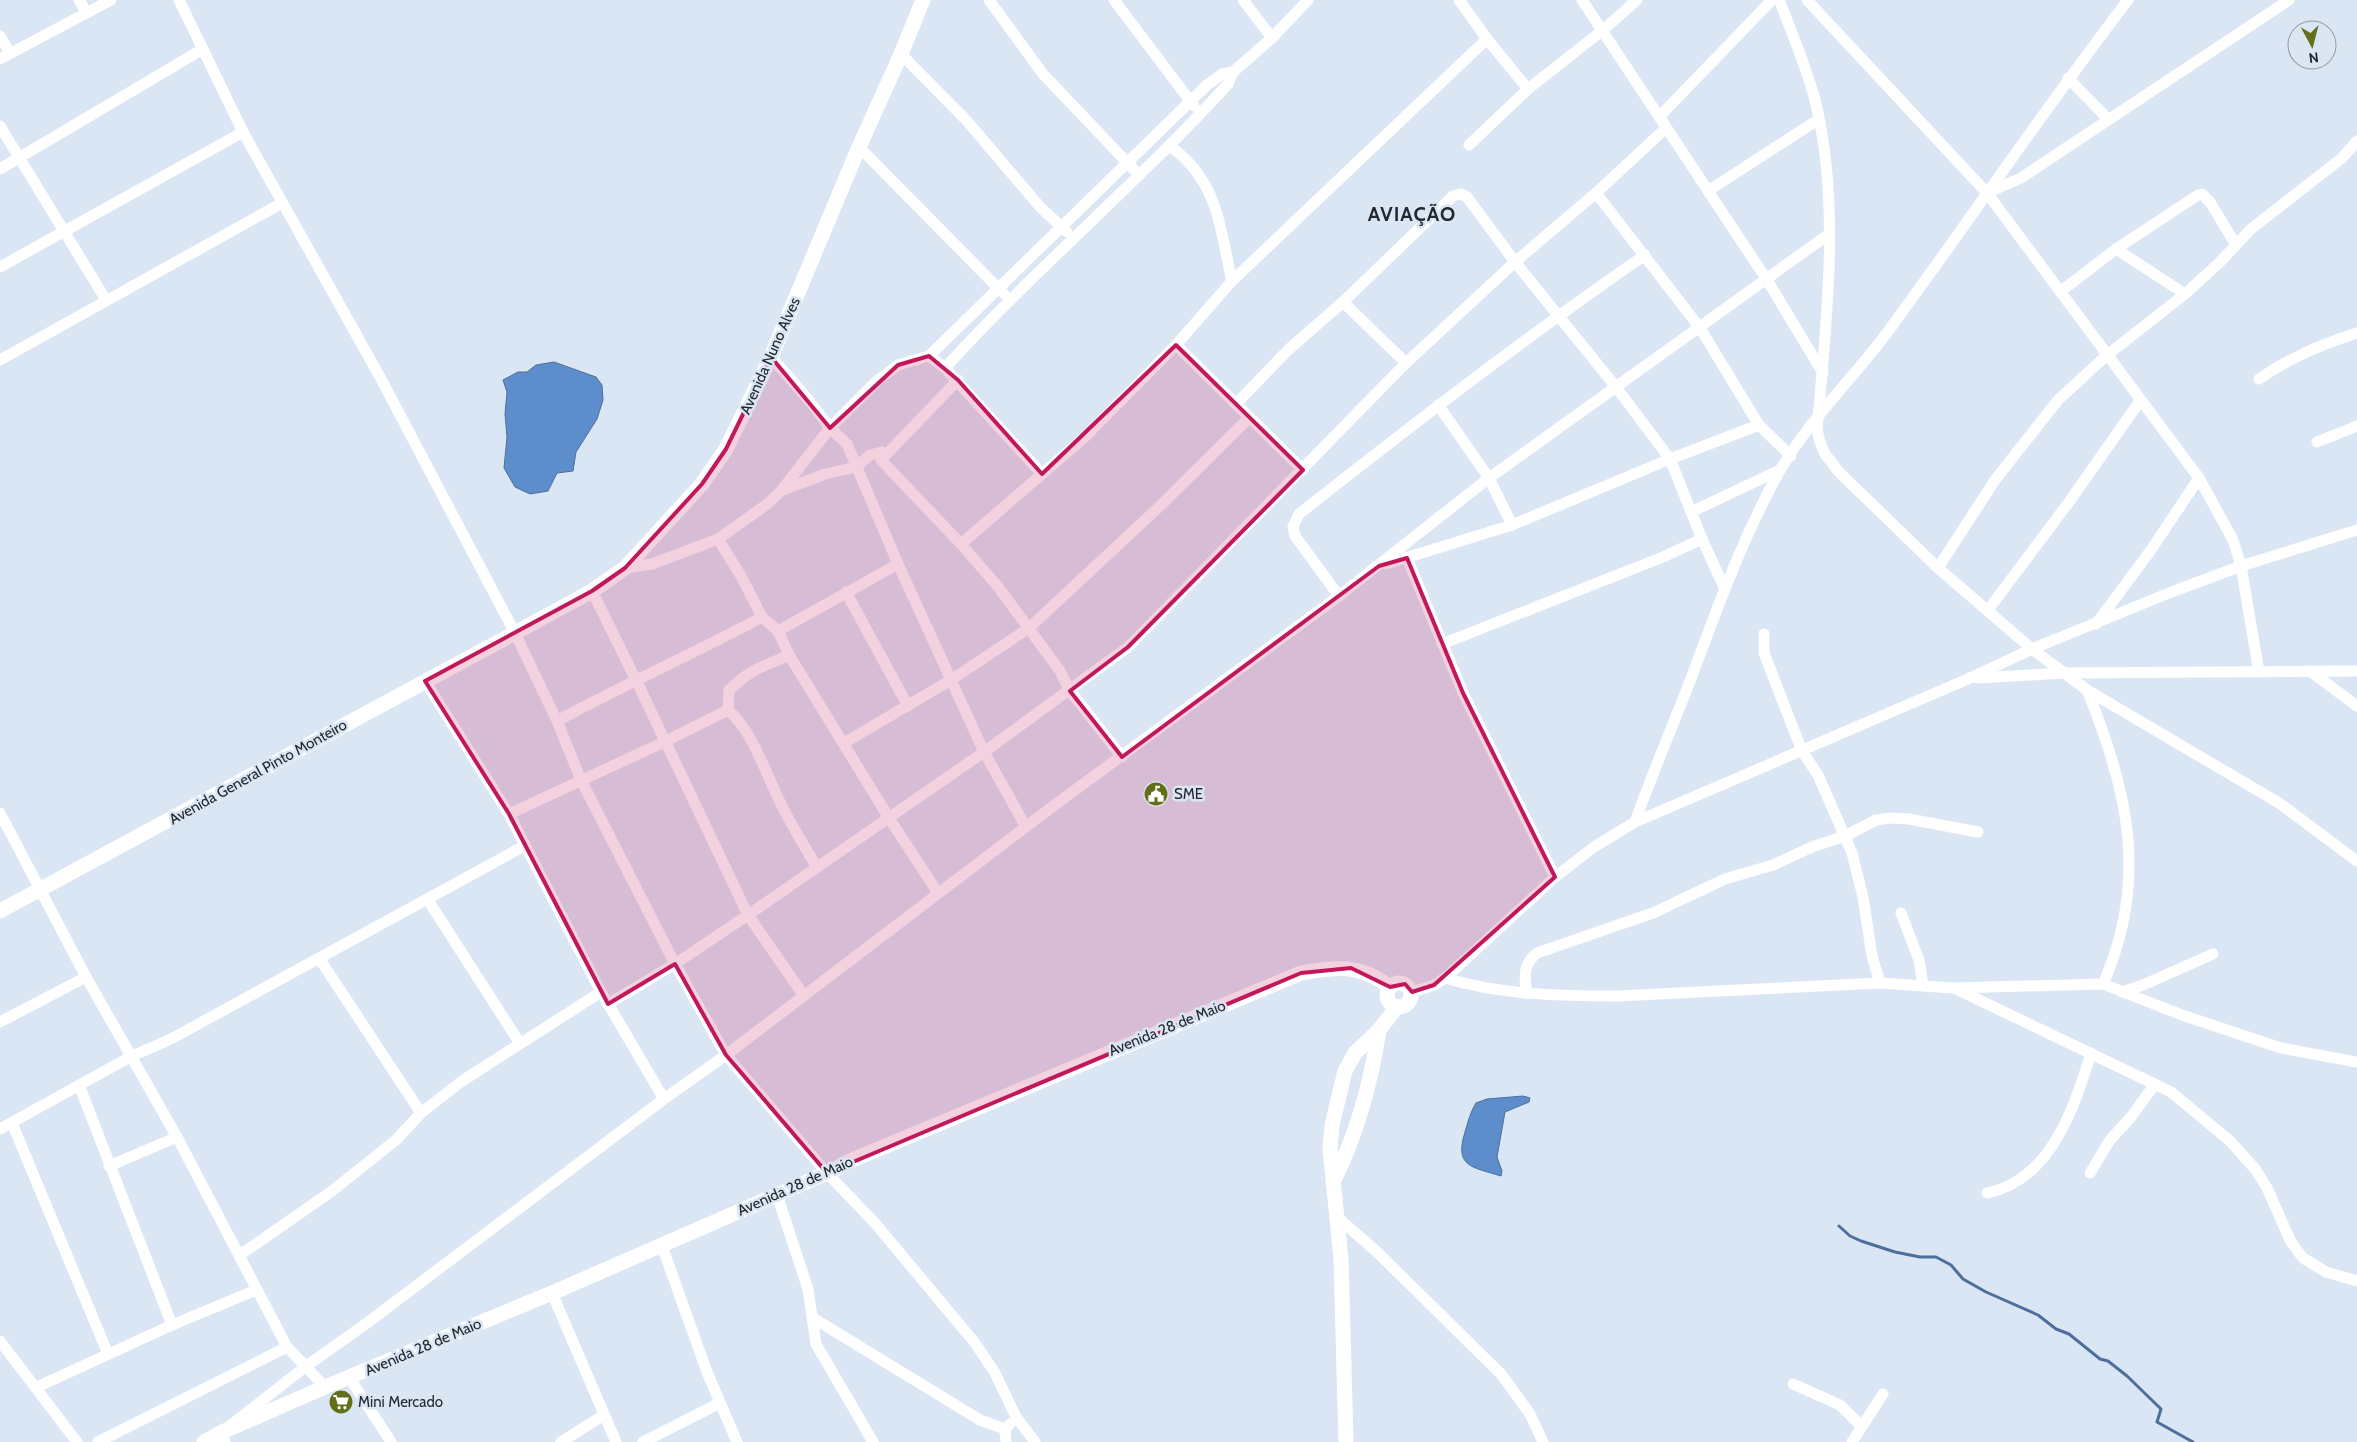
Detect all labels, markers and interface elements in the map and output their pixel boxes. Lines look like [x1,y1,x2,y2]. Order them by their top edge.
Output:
north arrow [2287,20,2337,70]
text: N [2308,48,2320,67]
district label: AVIAÇÃO [1368,202,1456,226]
street label: Avenida Nuno Alves [736,295,804,417]
street label: Avenida General Pinto Monteiro [166,716,350,828]
public building icon: SME [1143,781,1169,807]
place label: SME [1174,785,1203,803]
street label: Avenida 28 de Maio [1106,996,1228,1060]
street label: Avenida 28 de Maio [734,1152,856,1220]
street label: Avenida 28 de Maio [362,1314,484,1380]
supermarket icon: Mini Mercado [328,1389,354,1415]
place label: Mini Mercado [358,1393,443,1411]

